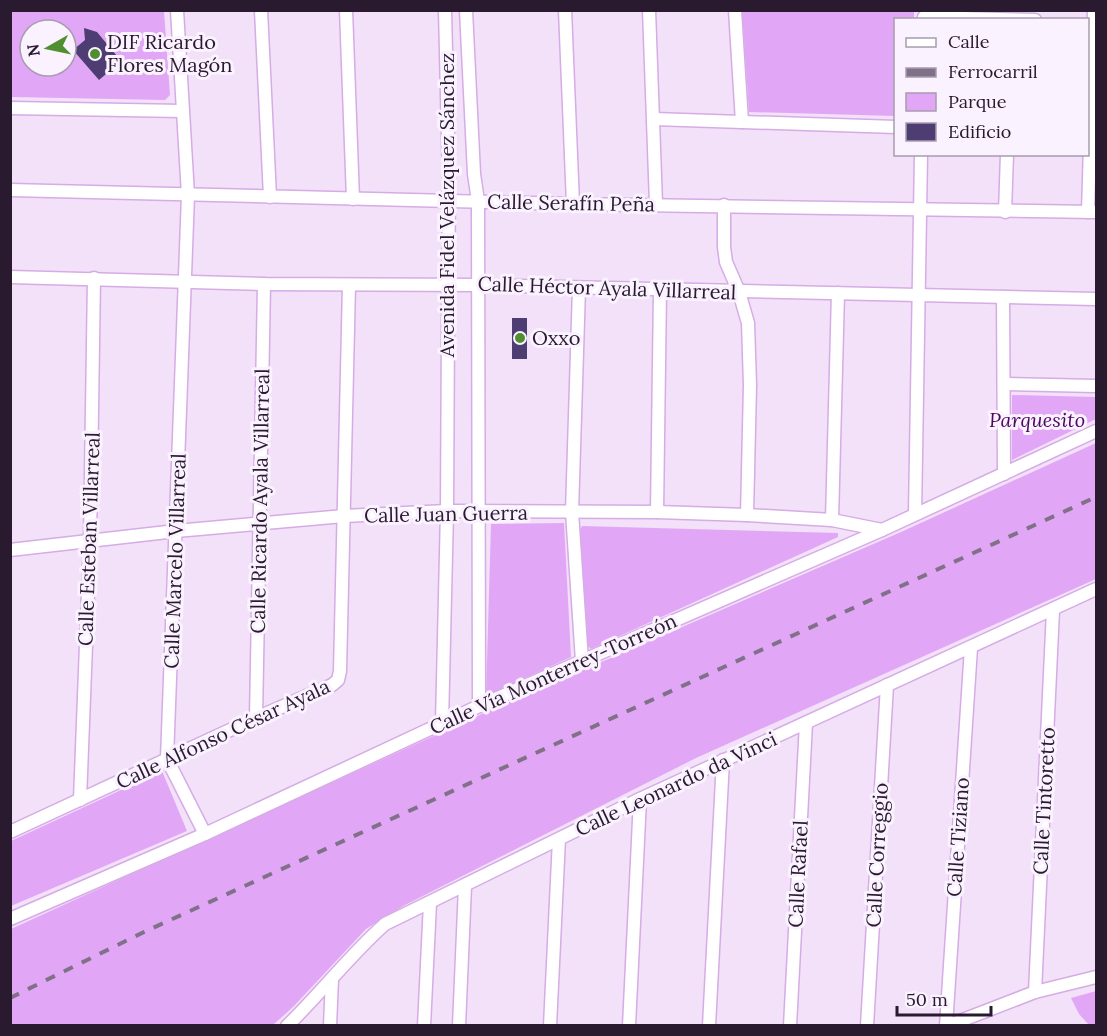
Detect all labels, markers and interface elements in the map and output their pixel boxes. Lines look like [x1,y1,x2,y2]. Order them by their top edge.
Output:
north arrow [18,18,78,78]
legend [894,18,1089,156]
place label: DIF Ricardo Flores Magón [107,29,232,77]
text: Calle [948,30,990,53]
text: N [22,43,44,58]
marker: DIF Ricardo Flores Magón [88,47,102,61]
street label: Avenida Fidel Velázquez Sánchez [434,53,459,358]
text: Ferrocarril [948,60,1038,83]
text: Parque [948,90,1007,113]
text: Edificio [948,120,1011,143]
street label: Calle Serafín Peña [487,189,655,216]
street label: Calle Héctor Ayala Villarreal [477,270,737,305]
place label: Oxxo [532,325,581,350]
marker: Oxxo [513,331,527,345]
street label: Calle Ricardo Ayala Villarreal [245,368,274,634]
park label: Parquesito [989,407,1085,432]
street label: Calle Esteban Villarreal [72,431,105,646]
street label: Calle Marcelo Villarreal [158,453,191,669]
street label: Calle Juan Guerra [364,500,528,527]
street label: Calle Vía Monterrey-Torreón [425,608,680,739]
street label: Calle Alfonso César Ayala [112,673,334,794]
street label: Calle Leonardo da Vinci [571,726,781,841]
street label: Calle Tintoretto [1027,727,1060,875]
street label: Calle Tiziano [941,776,974,898]
street label: Calle Correggio [860,782,893,928]
street label: Calle Rafael [782,820,813,928]
scale bar [897,979,992,1017]
text: 50 m [906,988,948,1011]

